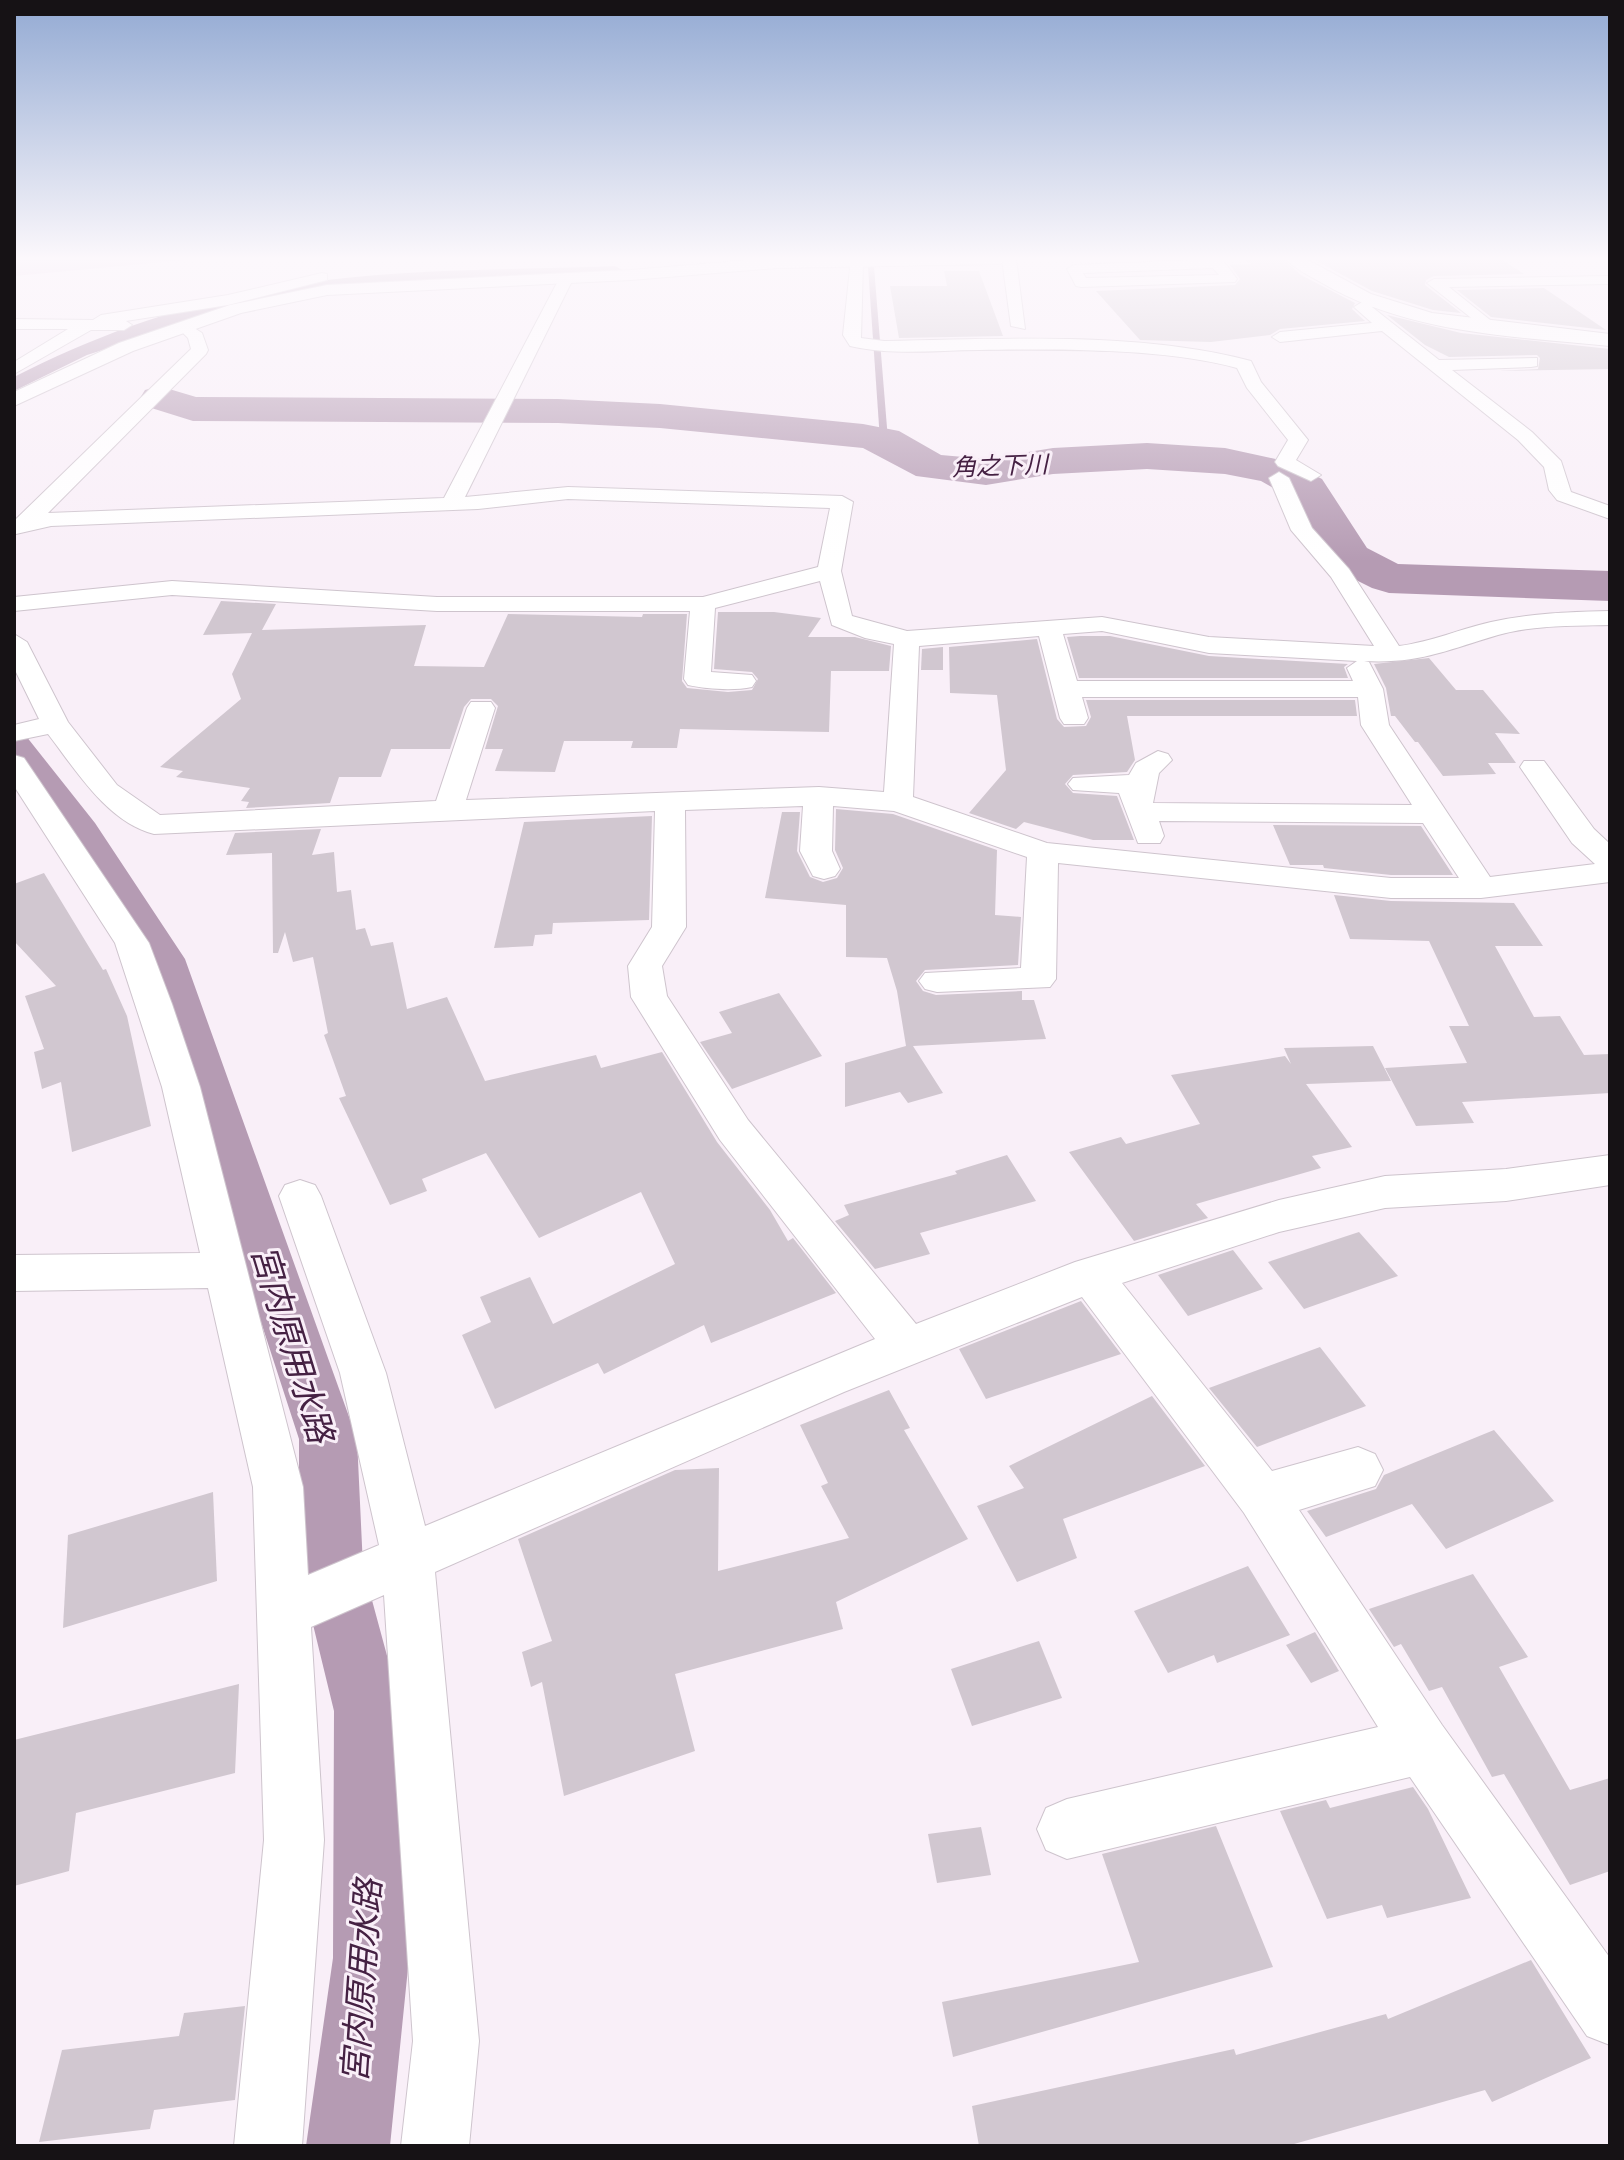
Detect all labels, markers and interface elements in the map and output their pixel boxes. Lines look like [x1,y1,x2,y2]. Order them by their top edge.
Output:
water label: 角之下川 [952,450,1051,482]
water label: 宮内原用水路 [243,1240,342,1450]
water label: 宮内原用水路 [334,1875,390,2084]

